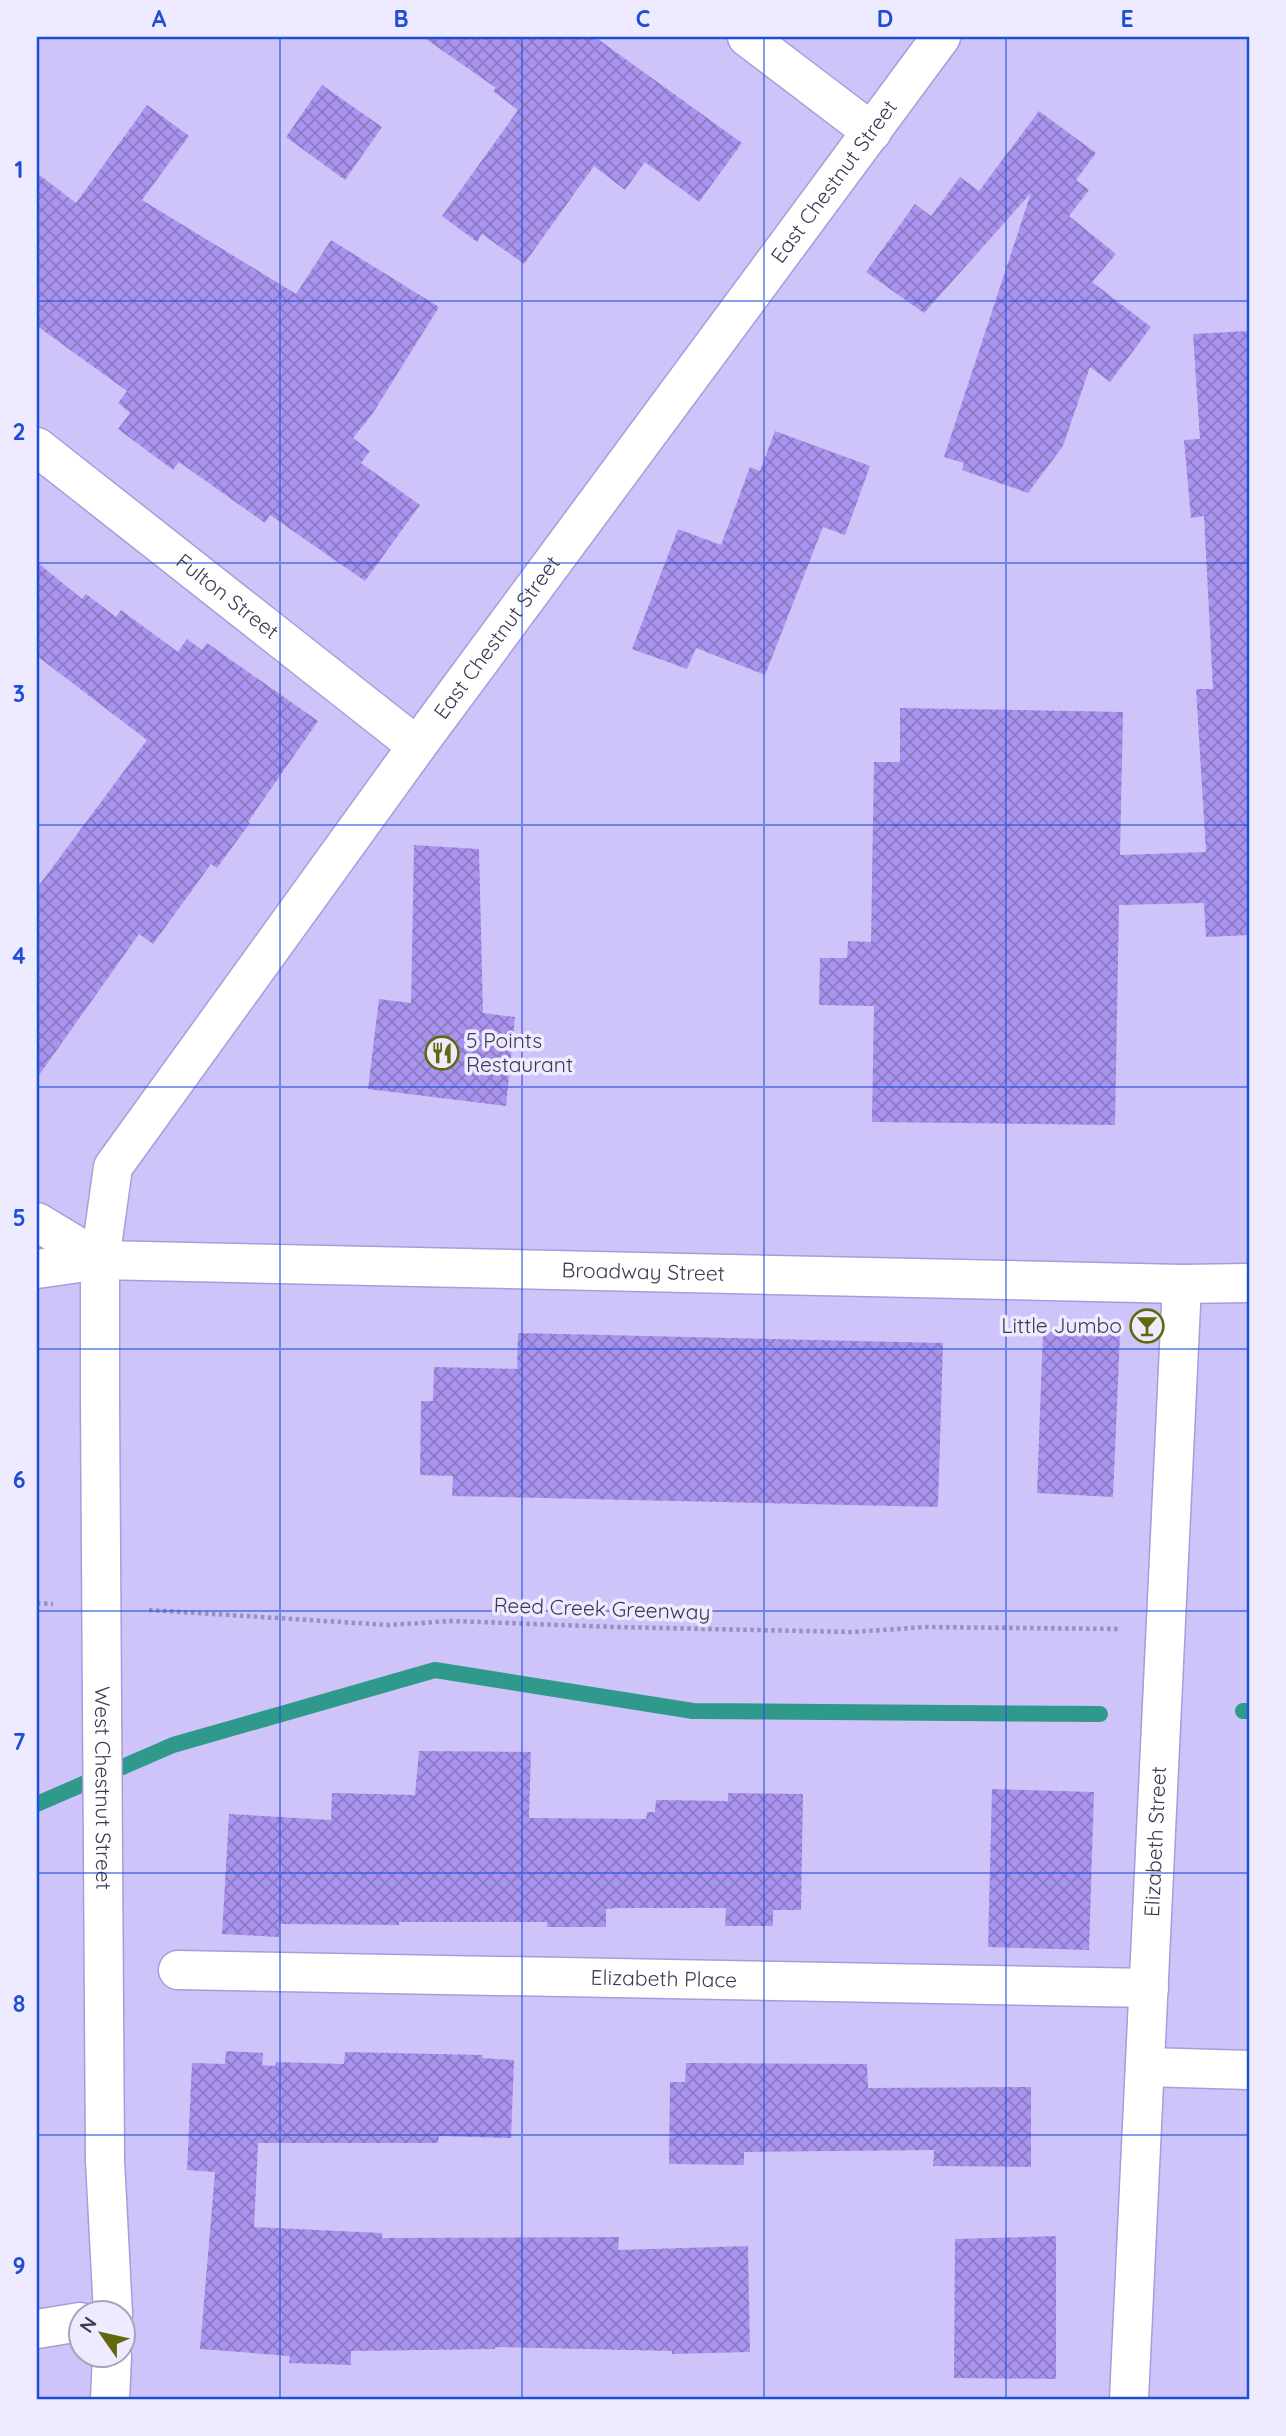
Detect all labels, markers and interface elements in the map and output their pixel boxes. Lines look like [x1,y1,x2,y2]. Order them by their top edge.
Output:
text: A [152,4,167,33]
text: B [393,4,409,33]
text: C [636,4,650,33]
text: D [877,4,893,33]
text: E [1120,4,1134,33]
street label: East Chestnut Street [765,94,902,268]
text: 1 [15,155,23,184]
text: 2 [12,417,26,446]
street label: Fulton Street [171,548,284,644]
street label: East Chestnut Street [428,550,565,724]
text: 3 [13,679,25,708]
text: 4 [12,941,26,970]
place label: 5 Points Restaurant [466,1027,573,1077]
restaurant icon: 5 Points Restaurant [423,1034,461,1072]
text: 5 [12,1203,26,1232]
street label: Broadway Street [561,1256,725,1286]
bar icon: Little Jumbo [1128,1307,1166,1345]
place label: Little Jumbo [1001,1312,1122,1338]
text: 6 [13,1465,25,1494]
street label: Reed Creek Greenway [493,1591,711,1625]
street label: West Chestnut Street [90,1686,117,1890]
text: 7 [13,1727,26,1756]
street label: Elizabeth Street [1138,1766,1171,1918]
street label: Elizabeth Place [591,1964,737,1992]
text: 8 [13,1989,25,2018]
text: 9 [12,2251,26,2280]
north arrow [66,2300,136,2370]
text: N [74,2312,102,2337]

